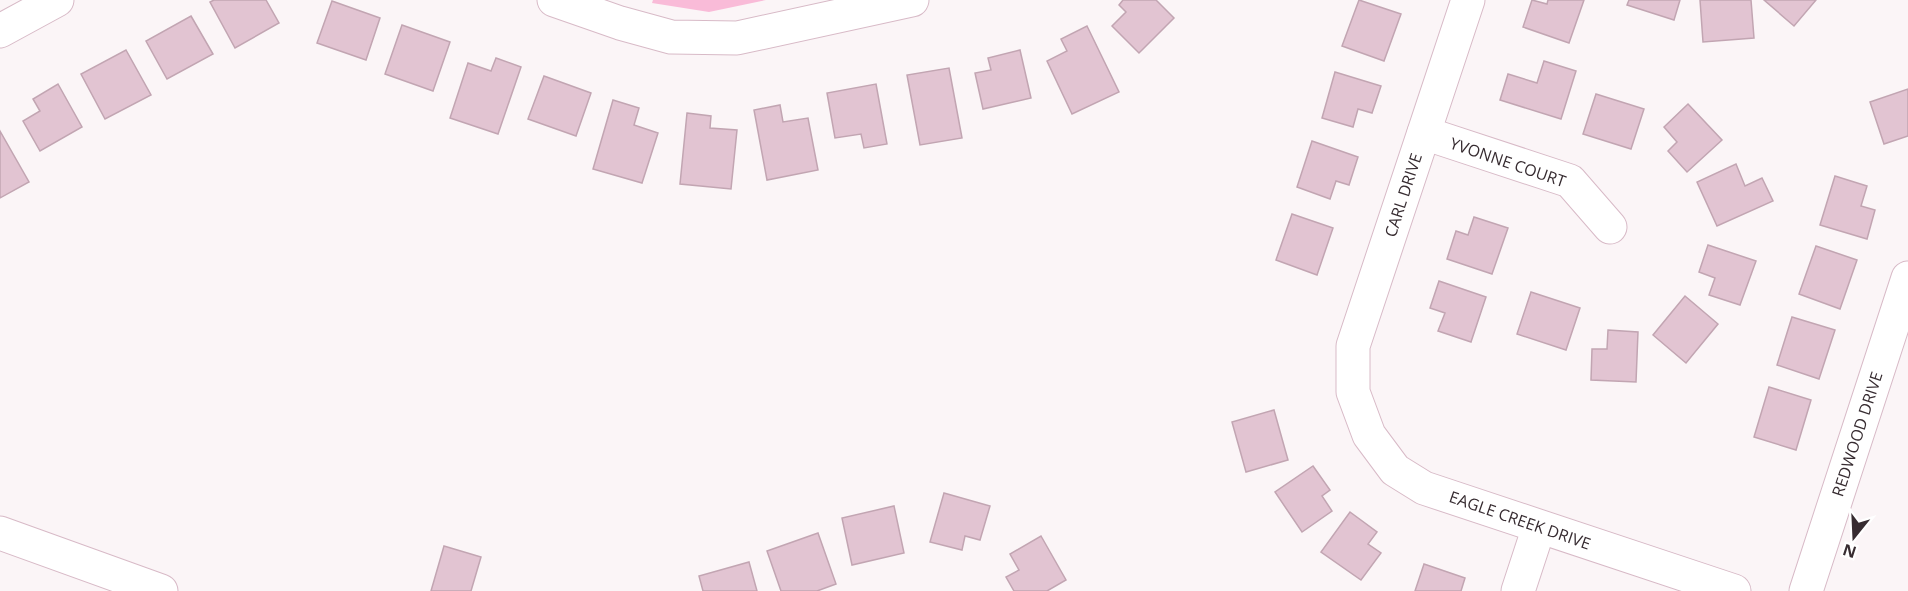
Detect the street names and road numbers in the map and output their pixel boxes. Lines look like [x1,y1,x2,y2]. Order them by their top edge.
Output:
street label: YVONNE COURT [1447,132,1569,192]
street label: CARL DRIVE [1379,150,1427,240]
street label: REDWOOD DRIVE [1826,369,1888,499]
street label: EAGLE CREEK DRIVE [1446,485,1594,555]

